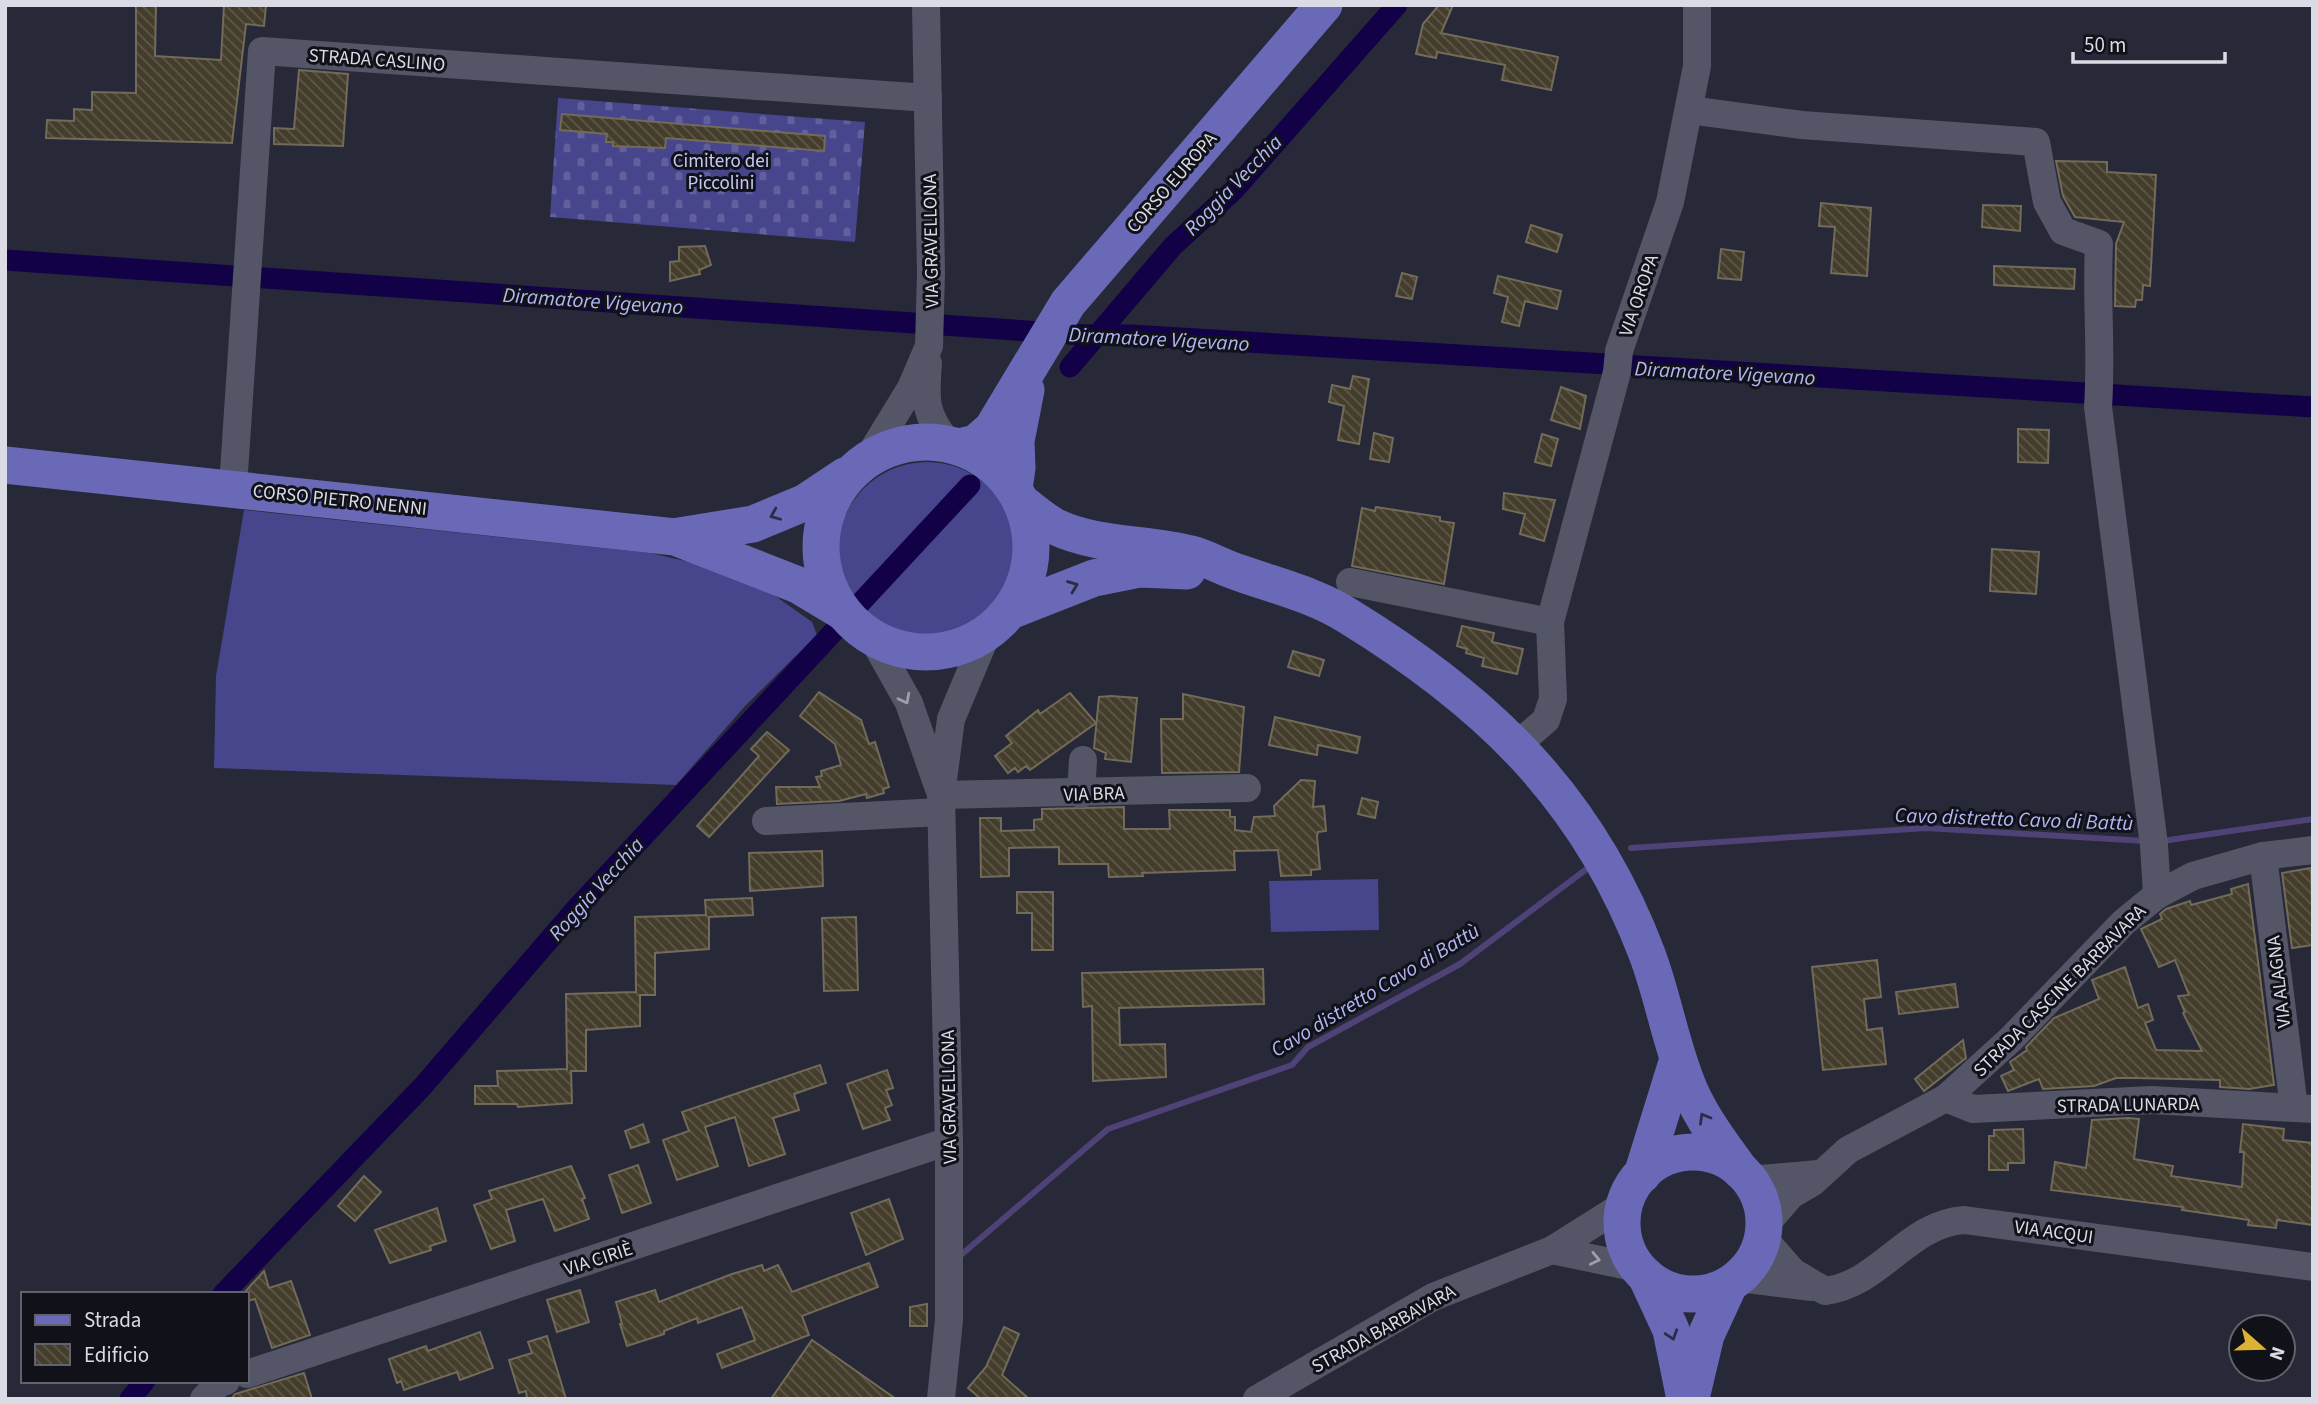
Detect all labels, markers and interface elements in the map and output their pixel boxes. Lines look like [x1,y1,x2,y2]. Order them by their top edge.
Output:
scale bar [2073,21,2225,65]
text: 50 m [2084,30,2126,60]
street label: STRADA CASLINO [308,42,446,79]
street label: CORSO EUROPA [1121,126,1224,239]
water label: Roggia Vecchia [1177,128,1289,242]
park label: Cimitero dei Piccolini [673,148,769,197]
street label: VIA GRAVELLONA [917,173,946,308]
street label: VIA OROPA [1613,250,1666,340]
water label: Diramatore Vigevano [502,280,684,322]
water label: Diramatore Vigevano [1068,319,1250,359]
water label: Diramatore Vigevano [1634,353,1816,393]
street label: CORSO PIETRO NENNI [251,478,428,523]
one-way arrow [769,507,782,521]
one-way arrow [1067,580,1079,594]
one-way arrow [897,691,911,704]
street label: VIA BRA [1063,780,1126,809]
water label: Cavo distretto Cavo di Battù [1894,800,2134,838]
water label: Roggia Vecchia [541,831,651,947]
street label: STRADA CASCINE BARBAVARA [1968,898,2153,1083]
water label: Cavo distretto Cavo di Battù [1265,916,1485,1064]
street label: VIA ALAGNA [2260,933,2299,1030]
street label: VIA GRAVELLONA [935,1029,964,1164]
street label: STRADA LUNARDA [2056,1091,2200,1120]
one-way arrow [1699,1112,1712,1125]
street label: VIA ACQUI [2013,1214,2095,1251]
street label: VIA CIRIÈ [561,1236,636,1283]
one-way arrow [1589,1250,1601,1265]
street label: STRADA BARBAVARA [1307,1278,1461,1380]
legend [21,1292,248,1383]
text: Strada [84,1305,141,1335]
north arrow [2227,1313,2297,1383]
one-way arrow [1664,1329,1678,1341]
text: Edificio [84,1340,149,1370]
text: N [2262,1343,2291,1364]

